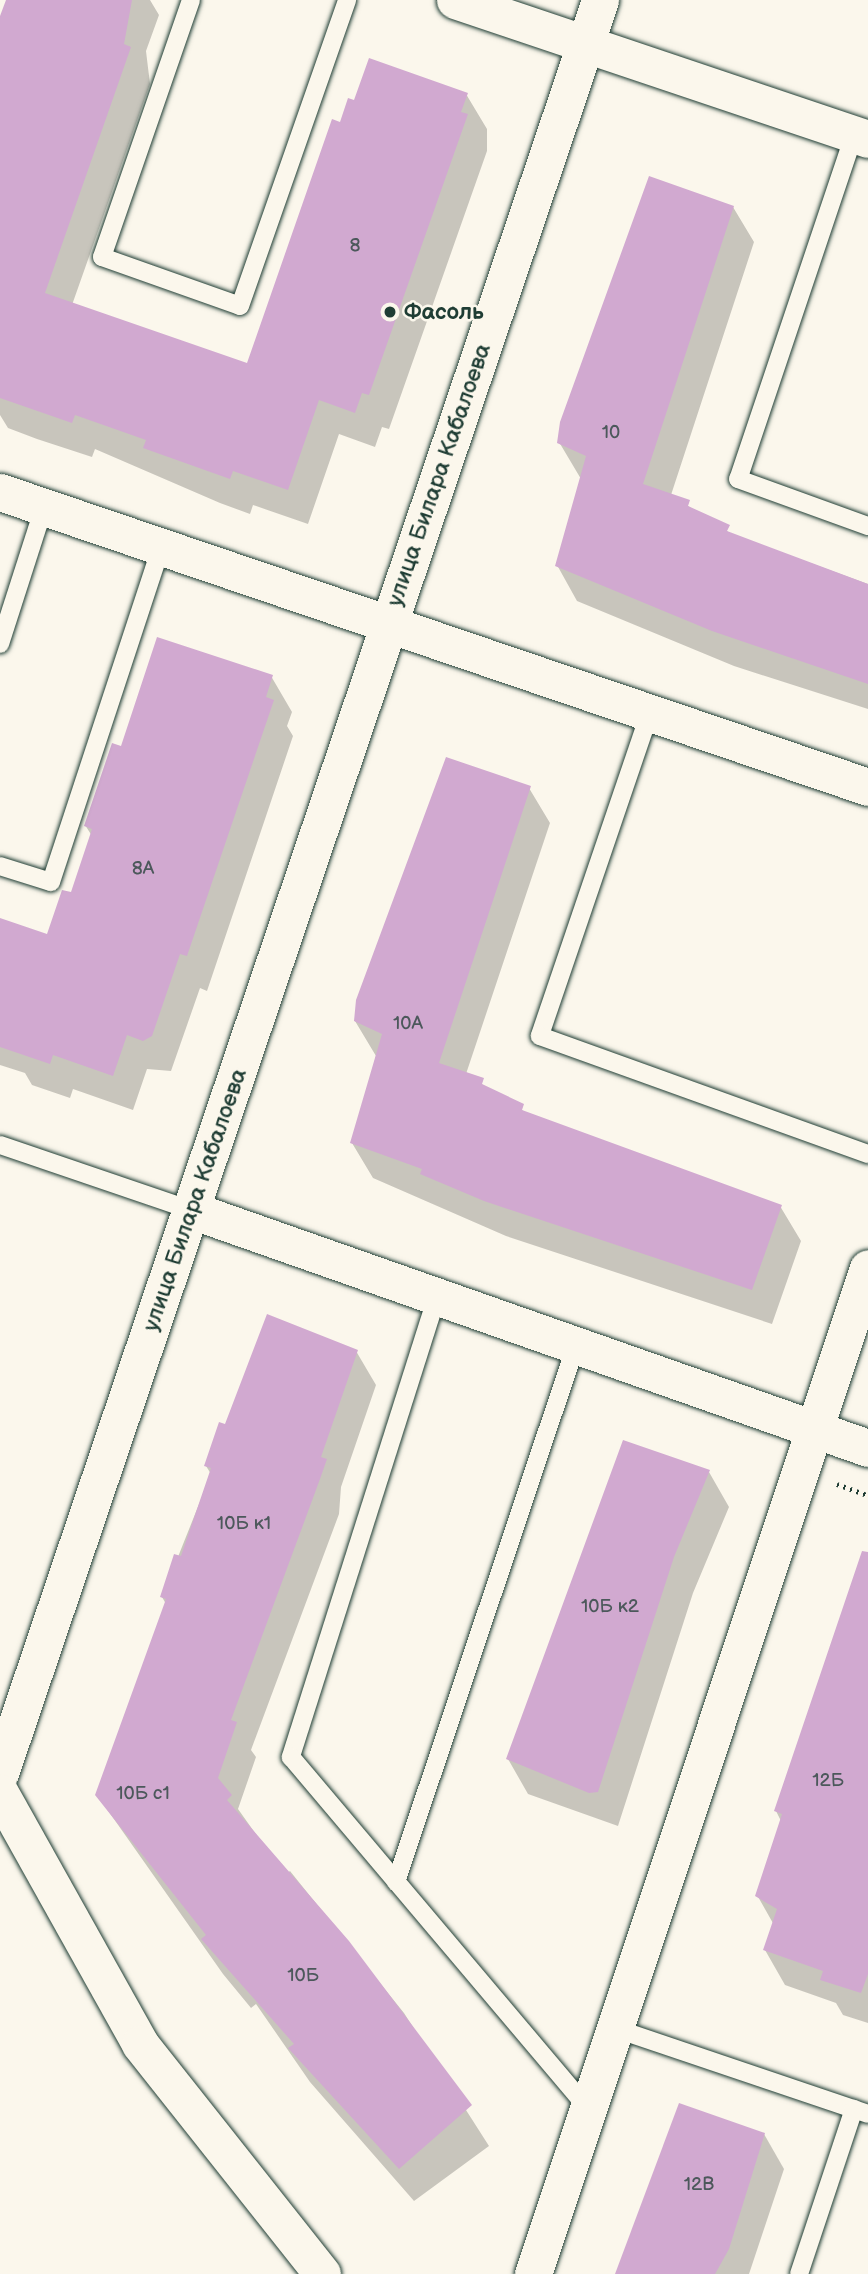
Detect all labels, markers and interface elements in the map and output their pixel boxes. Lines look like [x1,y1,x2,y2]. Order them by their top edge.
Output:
house number: 8 [349,235,361,257]
place label: Фасоль [404,298,484,326]
marker: Фасоль [382,304,398,320]
street label: улица Билара Кабалоева [381,340,497,610]
house number: 10 [602,422,620,444]
house number: 8А [132,858,154,880]
house number: 10А [393,1013,423,1035]
street label: улица Билара Кабалоева [137,1065,253,1335]
house number: 10Б к1 [217,1513,271,1535]
house number: 10Б к2 [581,1596,639,1618]
house number: 12Б [812,1770,844,1792]
house number: 10Б с1 [116,1783,170,1805]
house number: 10Б [287,1965,319,1987]
house number: 12В [684,2174,714,2196]

